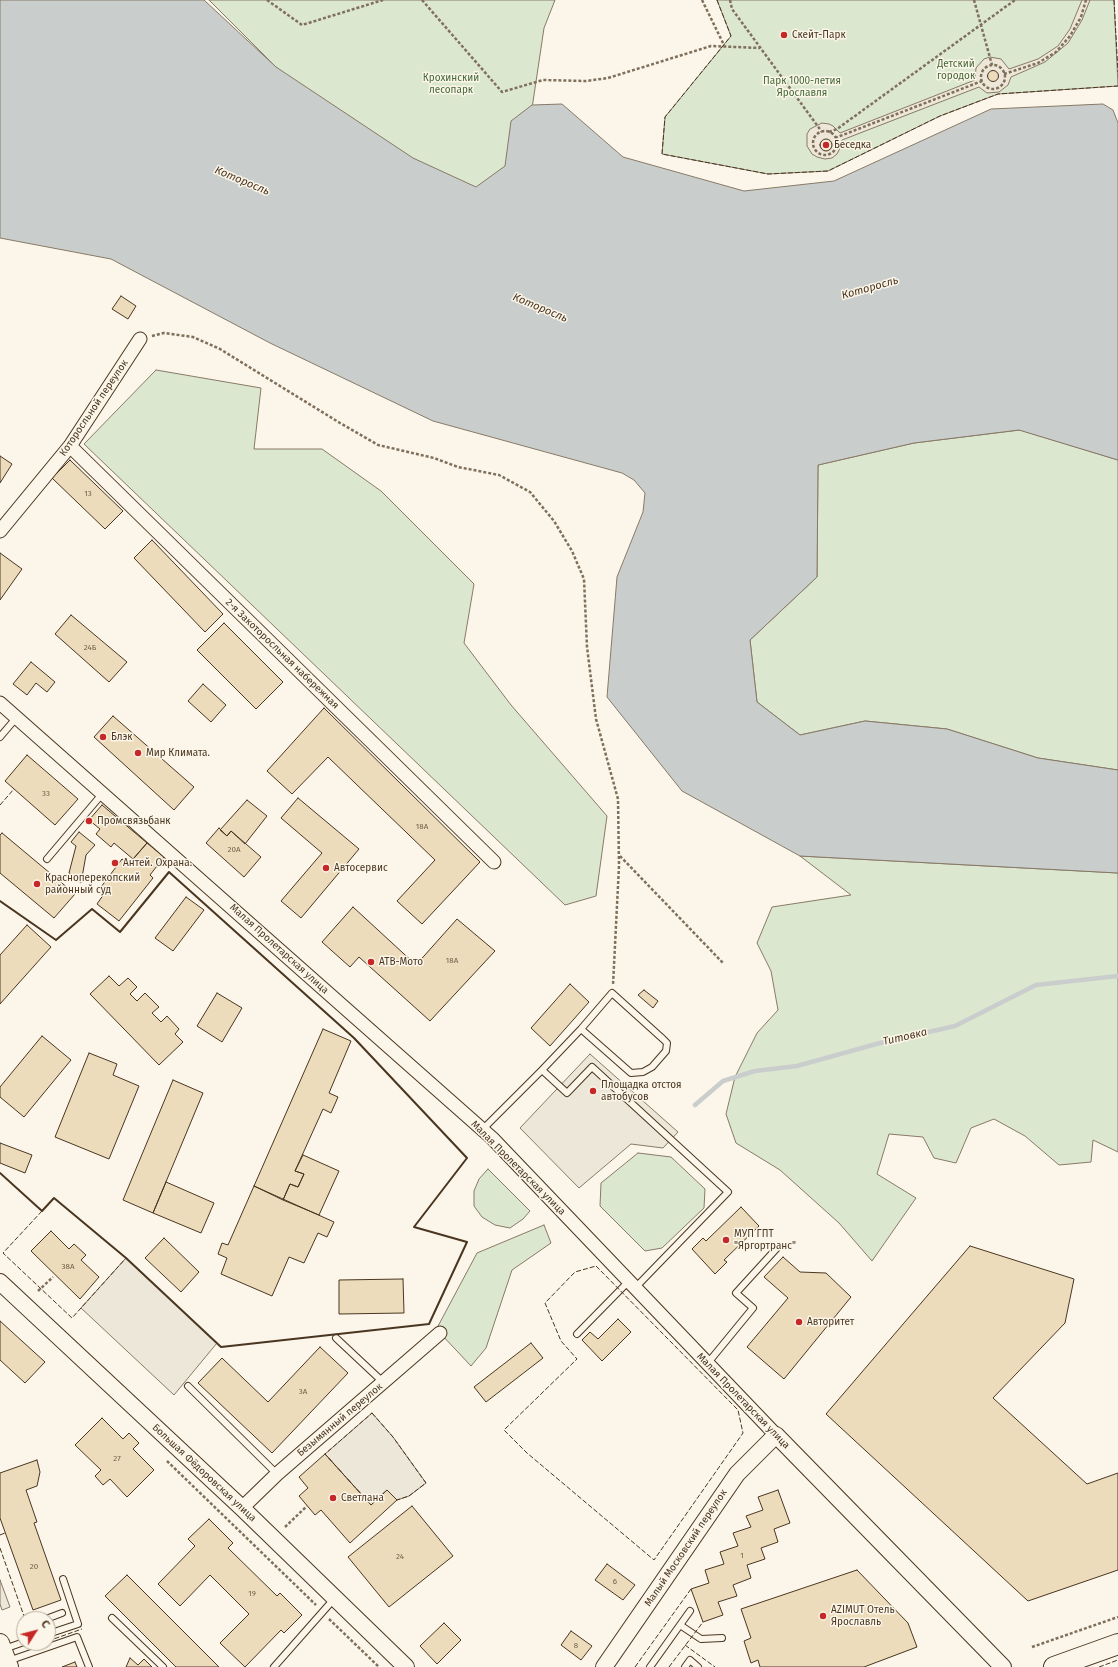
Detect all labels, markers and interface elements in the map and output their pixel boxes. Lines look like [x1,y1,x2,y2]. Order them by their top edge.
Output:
place label: Скейт-Парк [792,29,846,41]
marker: Скейт-Парк [779,30,789,40]
park label: Детский городок [937,58,975,82]
park label: Крохинский лесопарк [423,72,479,96]
park label: Парк 1000-летия Ярославля [763,75,841,98]
place label: Беседка [834,139,871,151]
marker: Беседка [821,140,831,150]
water label: Которосль [213,164,271,198]
water label: Которосль [840,274,900,302]
water label: Которосль [511,291,569,325]
street label: Которосльной переулок [57,358,131,458]
house number: 13 [84,489,92,499]
street label: 2-я Закоторосльная набережная [223,596,341,712]
house number: 24Б [84,643,96,653]
place label: Блэк [111,731,133,743]
marker: Блэк [98,732,108,742]
place label: Мир Климата. [146,747,210,759]
marker: Мир Климата. [133,748,143,758]
house number: 33 [42,789,50,799]
place label: Промсвязьбанк [97,815,171,827]
marker: Промсвязьбанк [84,816,94,826]
house number: 18А [416,822,428,832]
house number: 20А [227,845,241,855]
place label: Антей. Охрана. [123,857,192,869]
marker: Антей. Охрана. [110,858,120,868]
place label: Автосервис [334,862,388,874]
marker: Автосервис [321,863,331,873]
place label: Красноперекопский районный суд [45,872,140,896]
marker: Красноперекопский районный суд [32,879,42,889]
street label: Малая Пролетарская улица [227,901,331,997]
place label: АТВ-Мото [379,956,423,968]
house number: 18А [446,956,458,966]
marker: АТВ-Мото [366,957,376,967]
water label: Титовка [882,1025,928,1049]
place label: Площадка отстоя автобусов [601,1079,682,1102]
marker: Площадка отстоя автобусов [588,1086,598,1096]
street label: Малая Пролетарская улица [468,1118,568,1218]
place label: МУП ГПТ "Яргортранс" [734,1228,796,1252]
marker: МУП ГПТ "Яргортранс" [721,1235,731,1245]
house number: 38А [62,1262,74,1272]
place label: Авторитет [807,1316,854,1328]
marker: Авторитет [794,1317,804,1327]
street label: Малая Пролетарская улица [694,1351,792,1451]
street label: Безымянный переулок [295,1381,385,1459]
house number: 3А [299,1387,307,1397]
street label: Большая Фёдоровская улица [150,1422,258,1524]
house number: 27 [113,1454,121,1464]
street label: Малый Московский переулок [642,1487,730,1609]
place label: Светлана [341,1492,384,1504]
marker: Светлана [328,1493,338,1503]
house number: 1 [740,1551,744,1561]
house number: 24 [396,1552,404,1562]
house number: 20 [30,1562,38,1572]
house number: 6 [613,1577,617,1587]
house number: 19 [248,1589,256,1599]
place label: AZIMUT Отель Ярославль [831,1604,895,1628]
north arrow [16,1611,56,1651]
marker: AZIMUT Отель Ярославль [818,1611,828,1621]
text: С [38,1618,52,1631]
house number: 8 [574,1641,578,1651]

